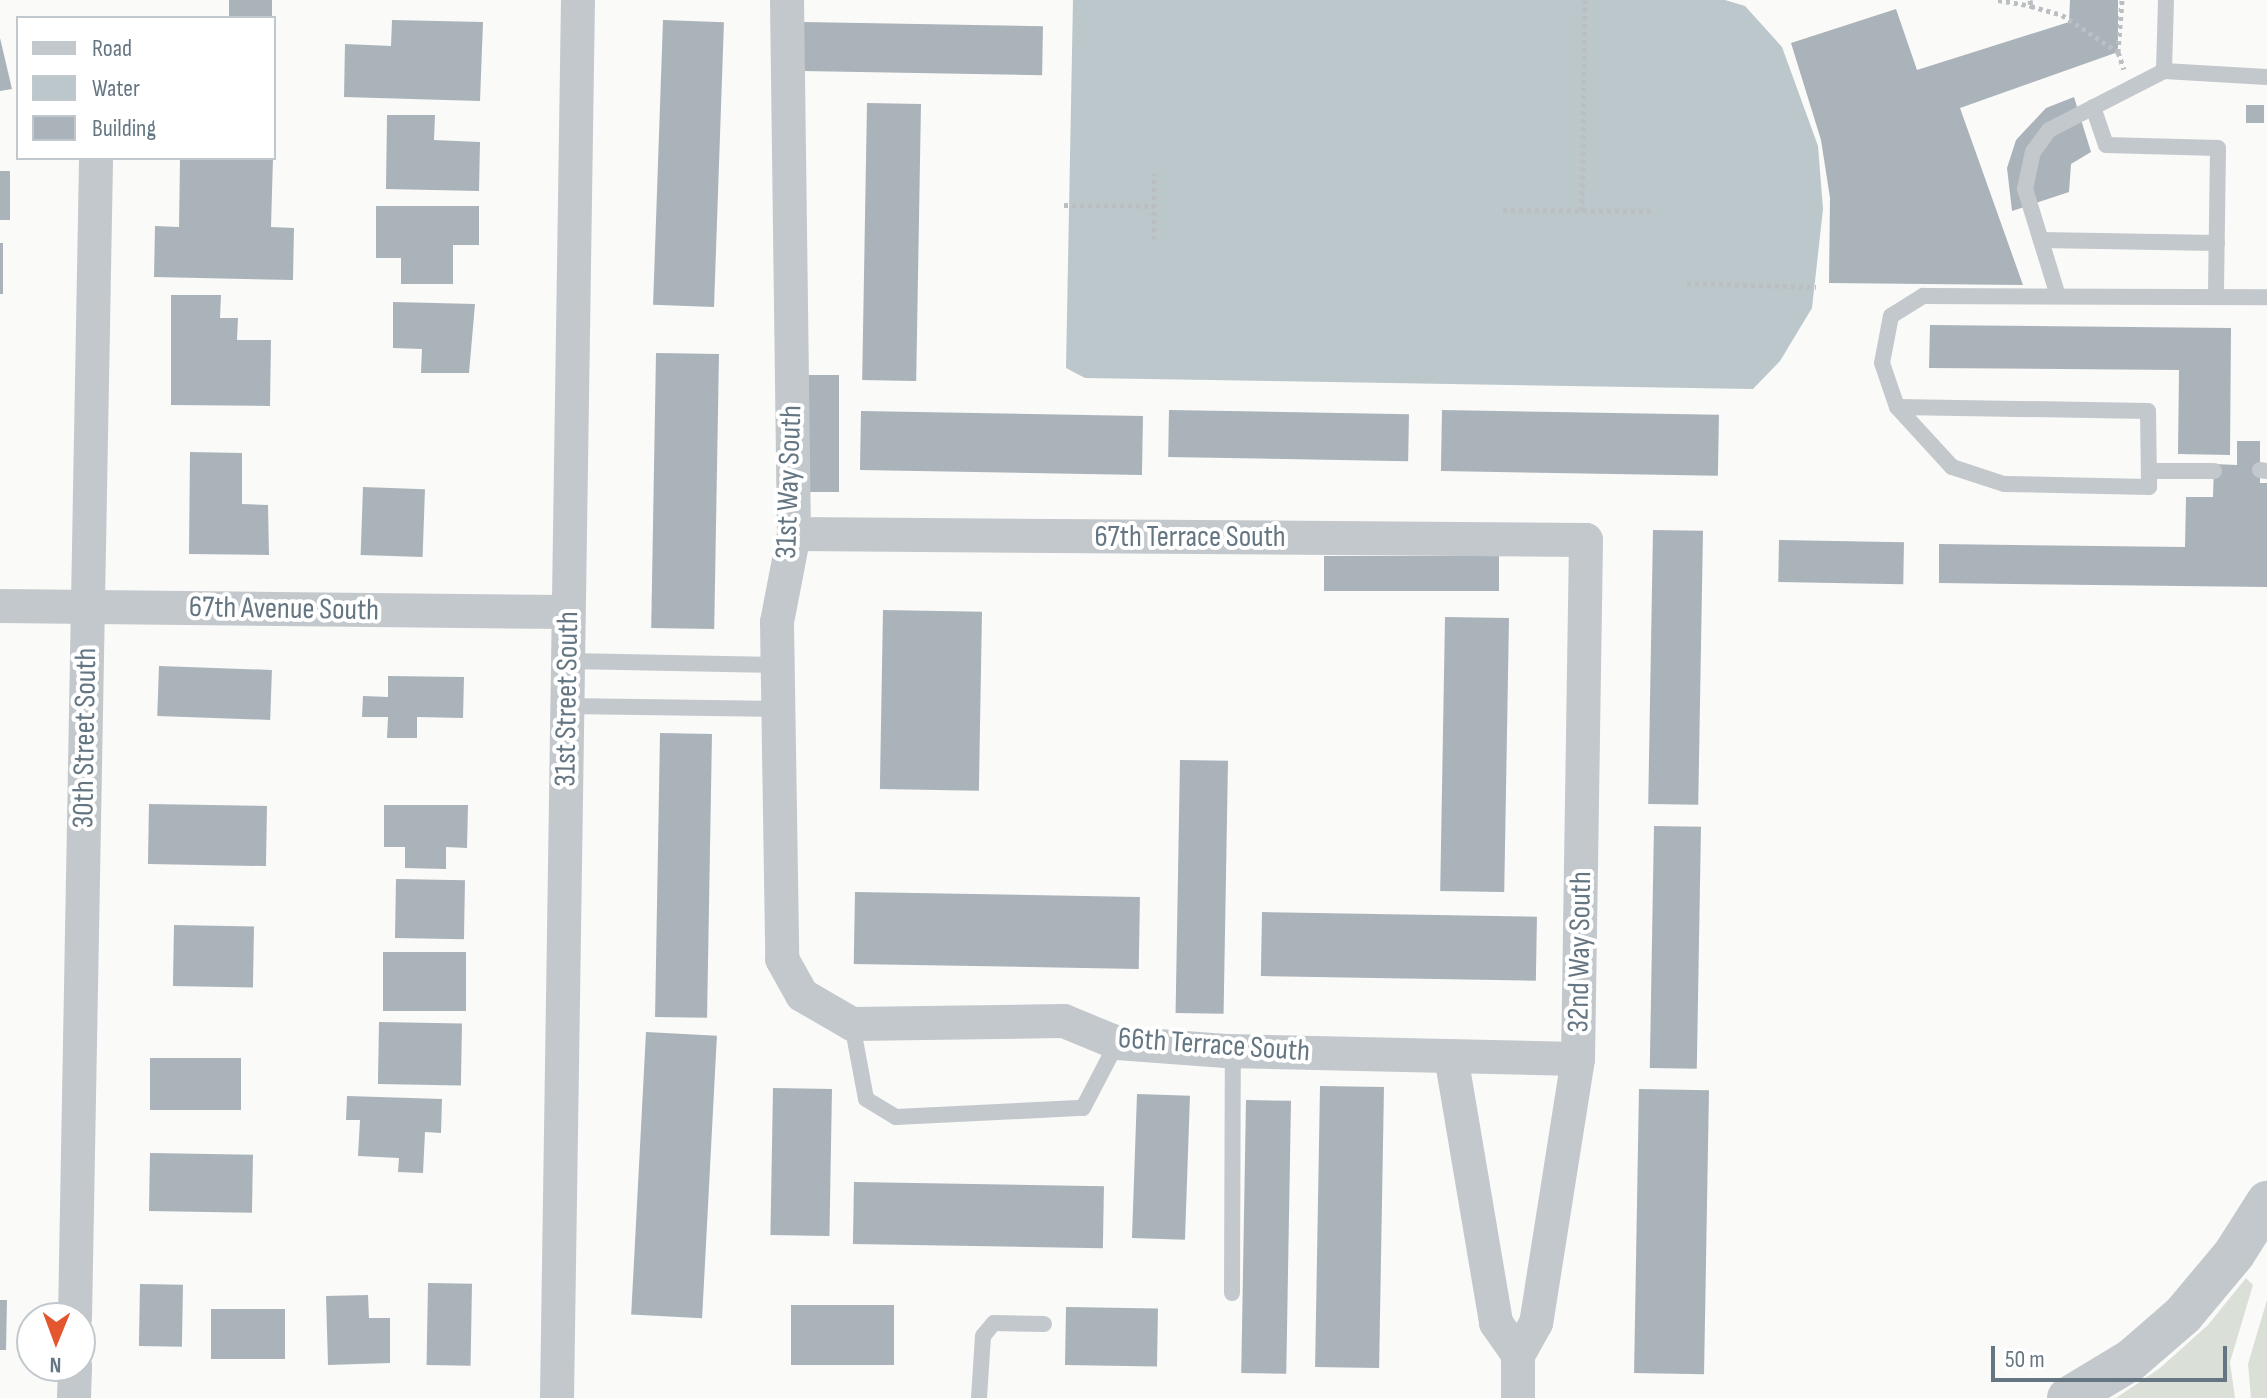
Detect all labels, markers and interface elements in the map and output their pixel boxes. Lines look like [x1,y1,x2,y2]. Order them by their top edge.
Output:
legend [16,16,276,160]
text: Road [92,34,132,63]
text: Water [92,74,140,103]
text: Building [92,114,156,143]
street label: 31st Way South [768,404,810,560]
street label: 67th Terrace South [1094,519,1286,555]
street label: 67th Avenue South [189,589,379,629]
street label: 31st Street South [547,611,587,787]
street label: 30th Street South [65,647,105,829]
street label: 32nd Way South [1561,871,1599,1033]
street label: 66th Terrace South [1117,1020,1311,1070]
north arrow [16,1302,96,1382]
scale bar [1995,1330,2231,1380]
text: 50 m [2005,1345,2045,1374]
text: N [49,1351,62,1378]

